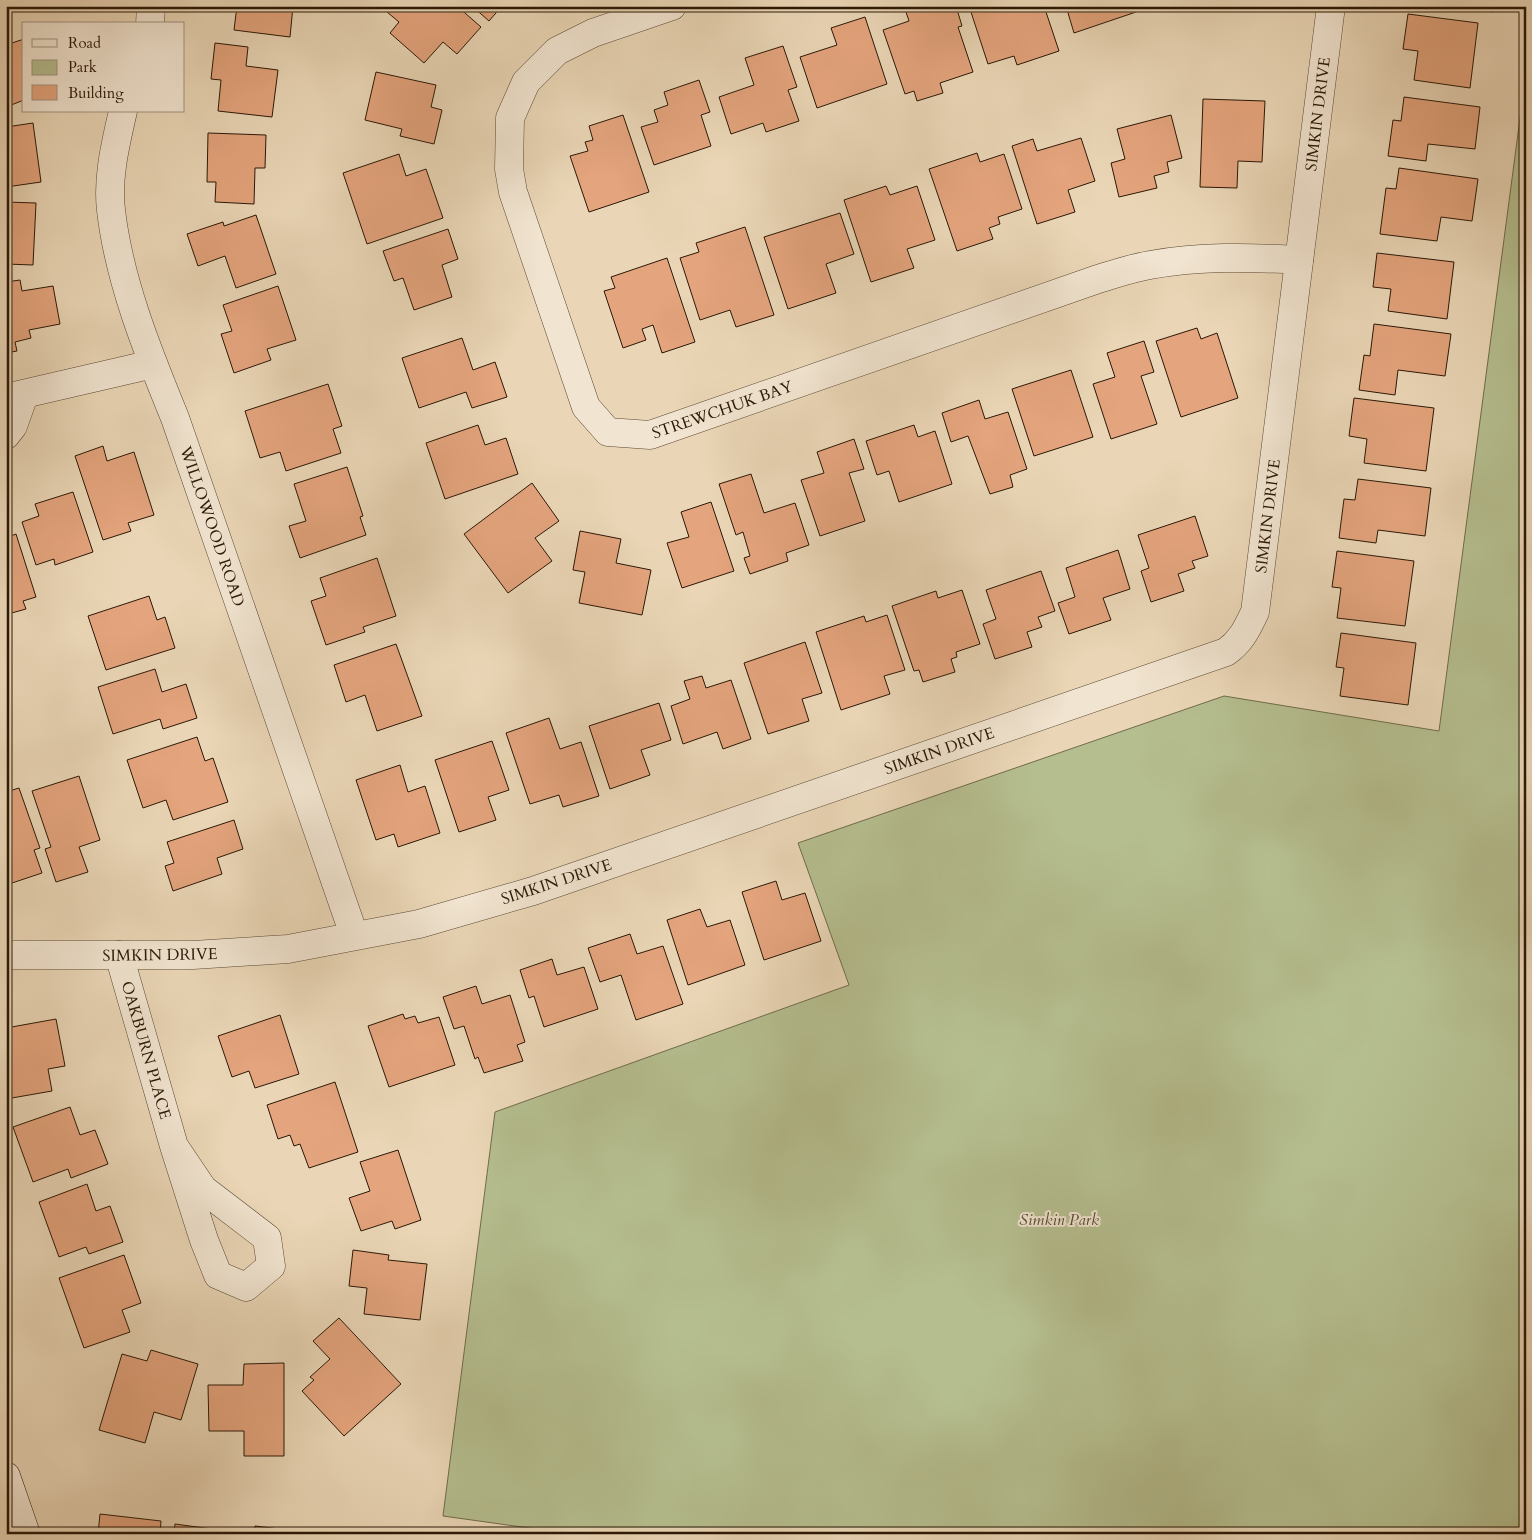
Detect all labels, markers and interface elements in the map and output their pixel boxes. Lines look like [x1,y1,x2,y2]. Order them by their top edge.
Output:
legend [22,22,185,112]
text: Road [68,33,101,53]
street label: SIMKIN DRIVE [1300,56,1336,173]
text: Park [68,57,97,77]
text: Building [68,83,124,103]
street label: STREWCHUK BAY [649,376,796,444]
street label: WILLOWOOD ROAD [174,442,250,609]
street label: SIMKIN DRIVE [1250,458,1286,575]
street label: SIMKIN DRIVE [881,722,997,780]
street label: SIMKIN DRIVE [498,854,615,910]
street label: SIMKIN DRIVE [102,943,218,967]
street label: OAKBURN PLACE [116,979,176,1122]
park label: Simkin Park [1019,1209,1099,1231]

